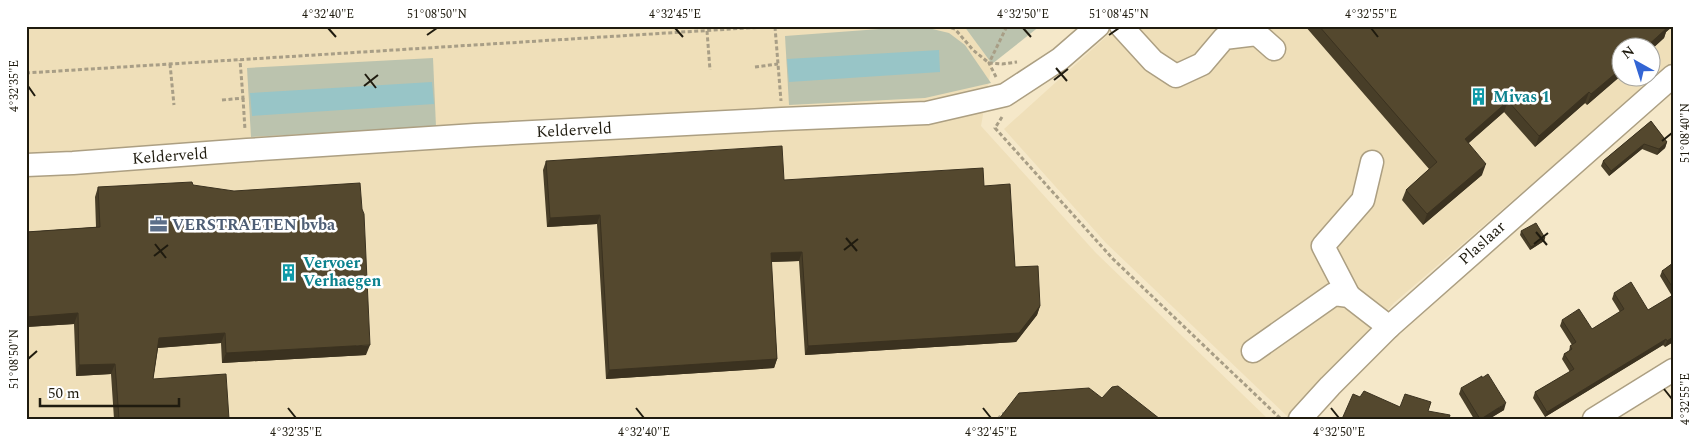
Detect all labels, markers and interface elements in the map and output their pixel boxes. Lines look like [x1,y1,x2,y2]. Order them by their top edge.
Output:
text: 4°32'40"E [302,5,354,24]
text: 51°08'50"N [407,5,467,24]
text: 4°32'45"E [649,5,701,24]
text: 4°32'50"E [997,5,1049,24]
text: 51°08'45"N [1089,5,1149,24]
text: 4°32'55"E [1345,5,1397,24]
north arrow [1612,38,1662,88]
text: N [1617,41,1639,64]
text: 4°32'35"E [5,60,24,112]
place label: Mivas 1 [1493,85,1550,109]
building icon: Mivas 1 [1469,87,1489,107]
text: 51°08'40"N [1676,103,1695,163]
street label: Kelderveld [536,116,613,144]
street label: Kelderveld [131,141,209,171]
place label: VERSTRAETEN bvba [172,213,336,237]
office icon: VERSTRAETEN bvba [148,215,168,235]
street label: Plaslaar [1453,215,1511,271]
place label: Vervoer Verhaegen [303,251,382,293]
building icon: Vervoer Verhaegen [279,262,299,282]
text: 51°08'50"N [5,329,24,389]
text: 4°32'55"E [1676,373,1695,425]
scale bar [40,375,179,407]
text: 50 m [48,382,80,405]
text: 4°32'35"E [270,423,322,442]
text: 4°32'40"E [618,423,670,442]
text: 4°32'45"E [965,423,1017,442]
text: 4°32'50"E [1313,423,1365,442]

